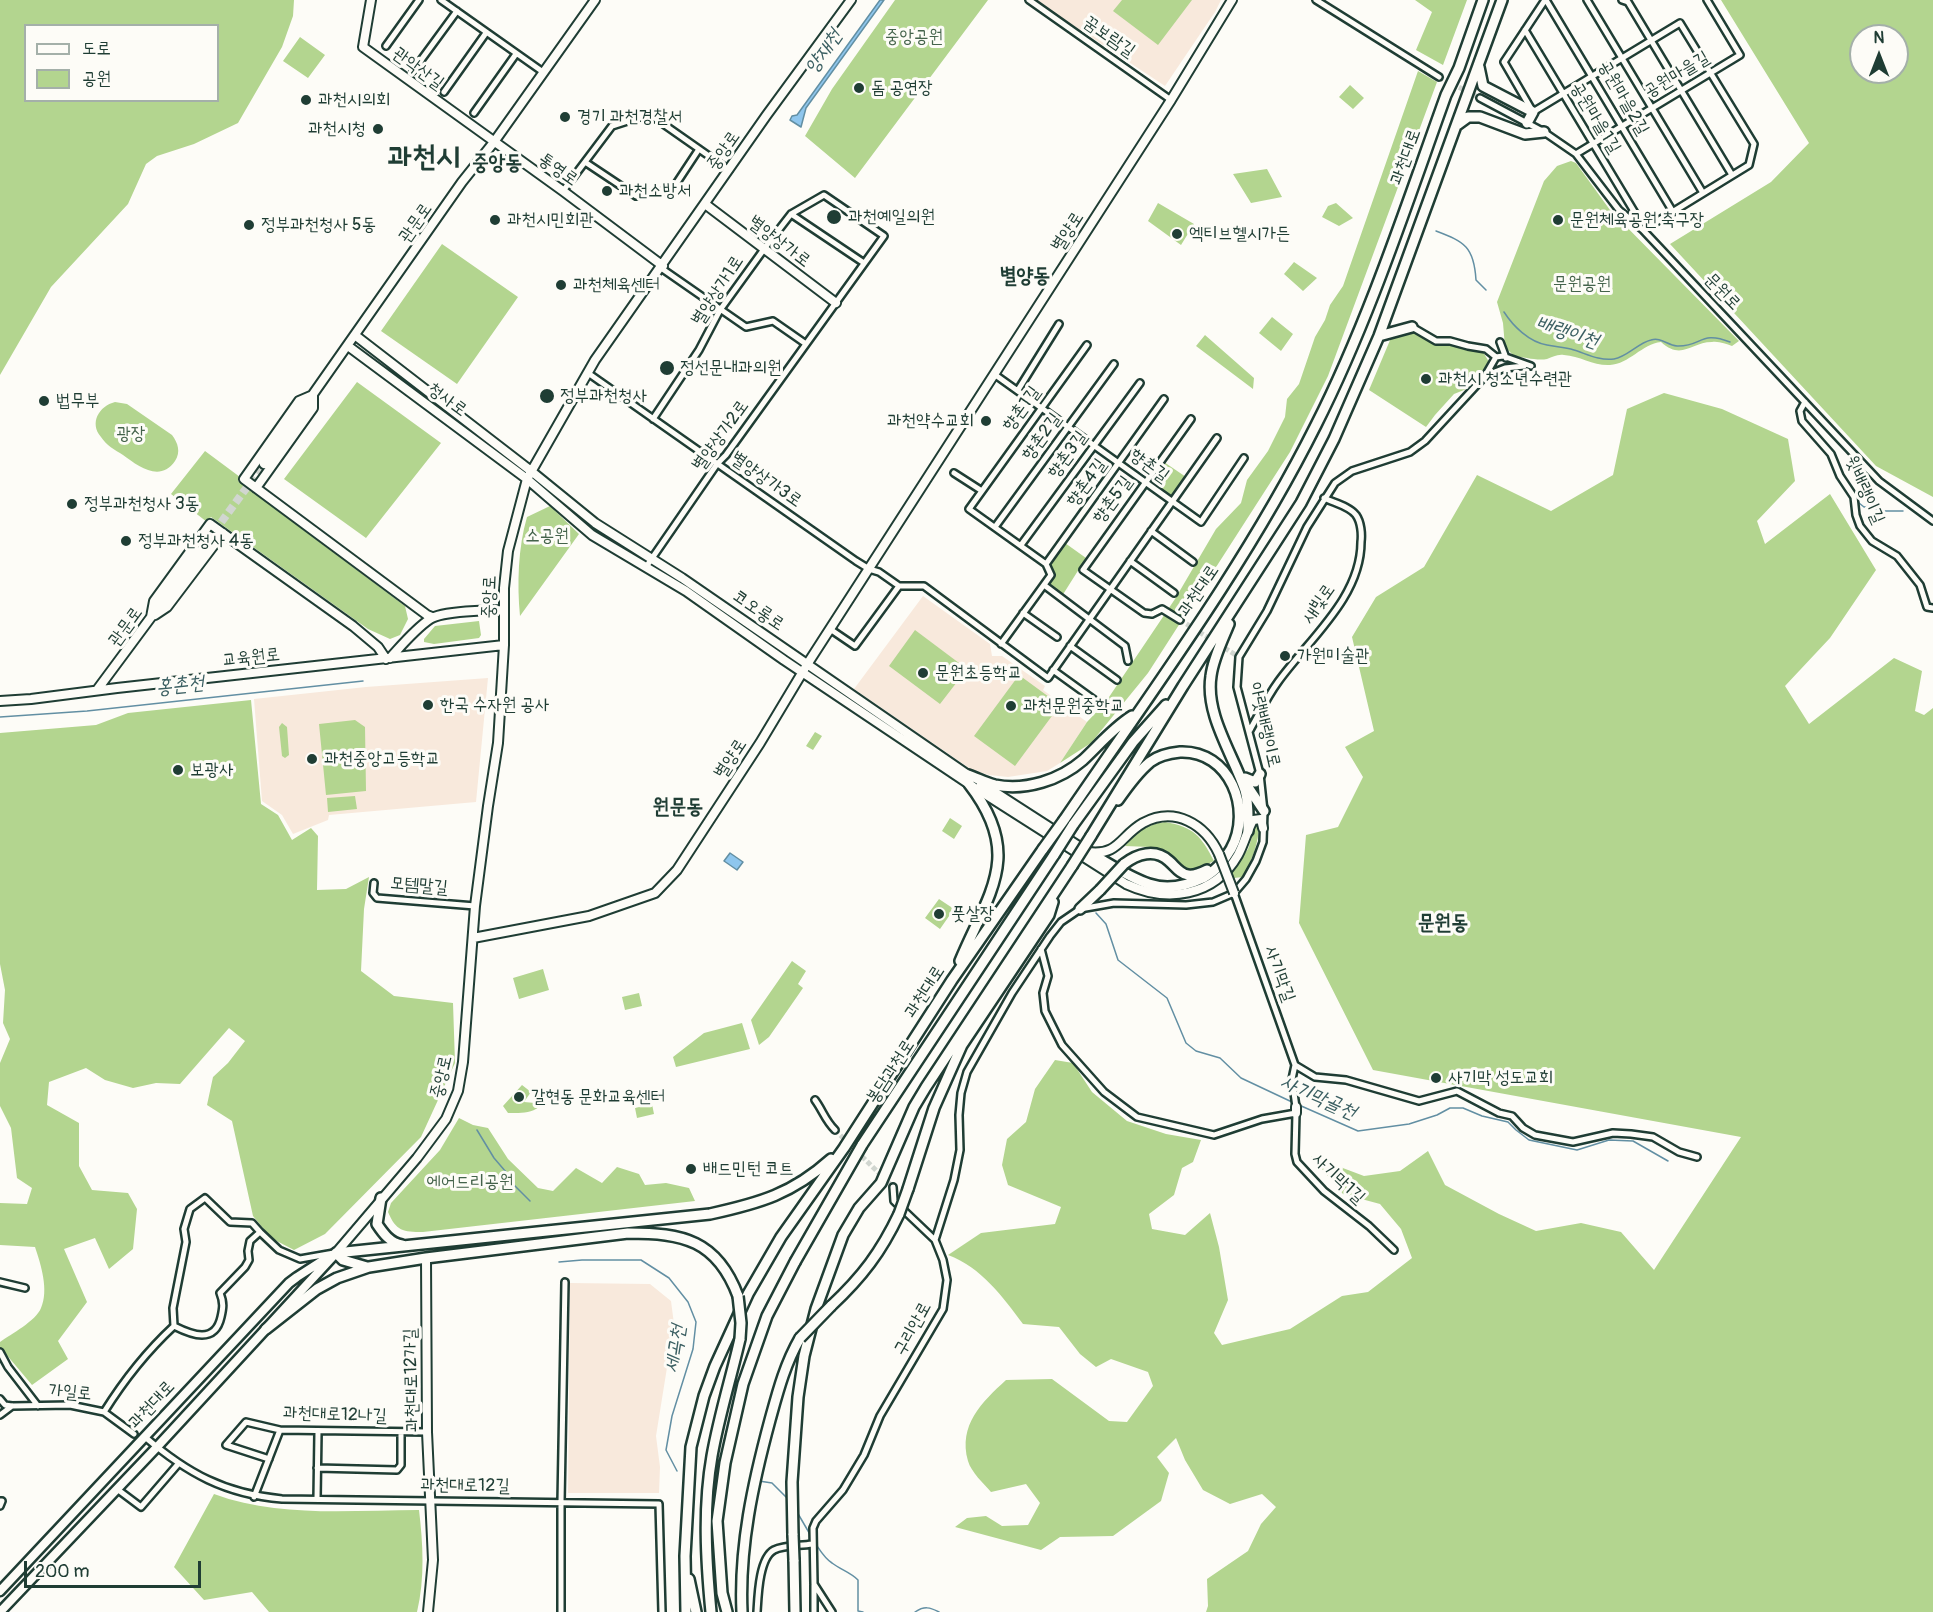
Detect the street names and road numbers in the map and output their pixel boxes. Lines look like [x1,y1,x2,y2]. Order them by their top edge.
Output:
street label: 꿈보람길 [1079,12,1139,62]
street label: 관악산길 [388,43,448,95]
street label: 공원마을길 [1640,47,1714,103]
street label: 공원마을2길 [1593,57,1653,139]
street label: 공원마을1길 [1565,78,1625,158]
street label: 과천대로 [1386,126,1426,188]
street label: 중앙로 [703,127,745,175]
street label: 통영로 [534,149,582,191]
street label: 관문로 [395,199,437,247]
street label: 별양로 [1047,208,1089,256]
street label: 별양상가로 [744,212,814,272]
street label: 별양상가1로 [687,252,749,330]
street label: 문원로 [1699,269,1745,315]
street label: 청사로 [423,378,471,422]
street label: 향촌1길 [998,382,1046,436]
street label: 별양상가2로 [688,396,754,476]
street label: 향촌2길 [1018,409,1066,465]
street label: 향촌3길 [1044,427,1092,483]
street label: 향촌길 [1125,444,1173,488]
street label: 별양상가3로 [726,448,806,512]
street label: 윗배랭이길 [1839,453,1889,527]
street label: 향촌4길 [1062,455,1112,511]
street label: 향촌5길 [1089,472,1137,528]
street label: 과천대로 [1174,561,1224,621]
street label: 중앙로 [478,575,502,619]
street label: 새빛로 [1298,580,1340,628]
street label: 코오롱로 [728,586,788,636]
street label: 관문로 [104,603,148,651]
street label: 교육원로 [221,644,281,672]
street label: 아랫배랭이로 [1244,680,1284,770]
street label: 별양로 [710,735,752,783]
street label: 모템말길 [389,873,449,899]
street label: 사기막길 [1259,943,1299,1005]
street label: 과천대로 [900,962,950,1022]
street label: 봉담과천로 [862,1036,920,1108]
street label: 중앙로 [427,1053,457,1101]
street label: 사기막1길 [1307,1149,1369,1209]
street label: 구리안로 [890,1298,936,1360]
street label: 과천대로12가길 [400,1328,424,1432]
street label: 과천대로 [124,1376,180,1434]
street label: 가일로 [47,1380,93,1406]
street label: 과천대로12나길 [283,1402,387,1428]
street label: 과천대로12길 [420,1474,510,1498]

